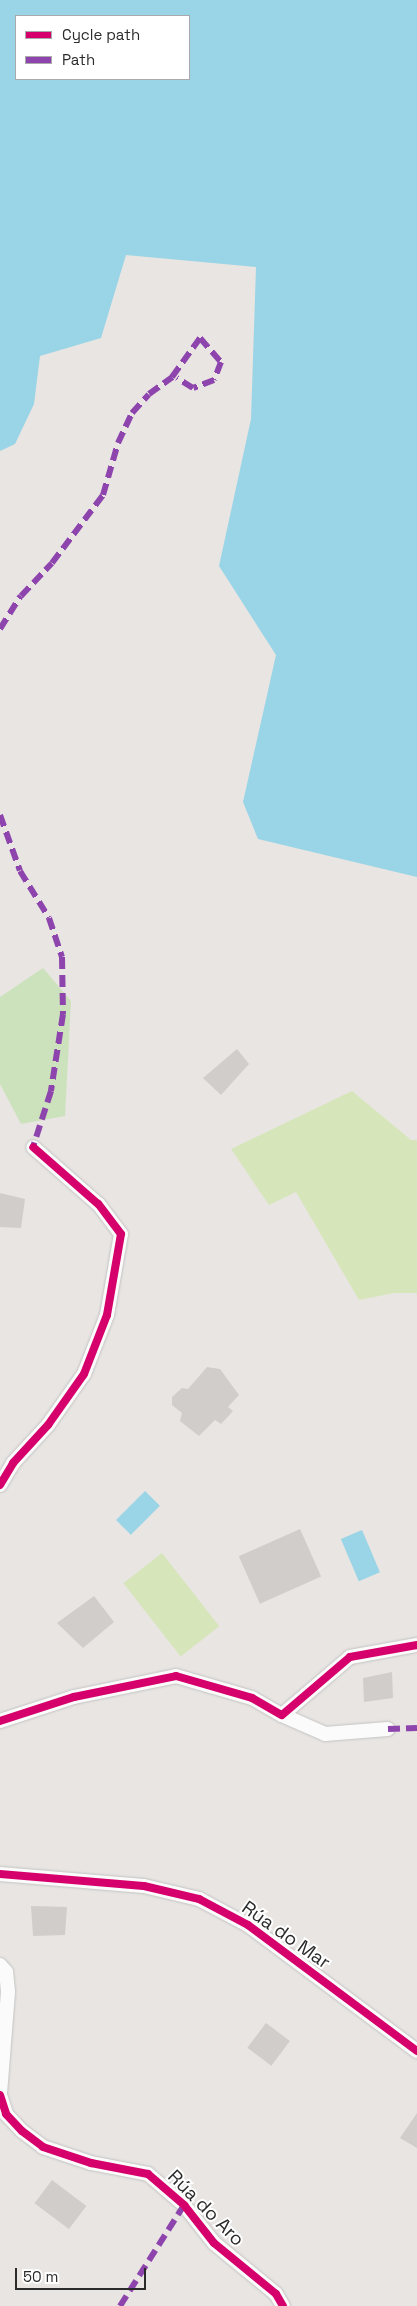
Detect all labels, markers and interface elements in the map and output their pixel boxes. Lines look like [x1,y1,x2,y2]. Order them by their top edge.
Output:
legend [15,15,190,80]
text: Cycle path [62,25,140,44]
text: Path [62,50,95,69]
street label: Rúa do Mar [237,1896,335,1974]
street label: Rúa do Aro [163,2165,249,2251]
scale bar [18,2258,149,2290]
text: 50 m [23,2267,58,2286]

